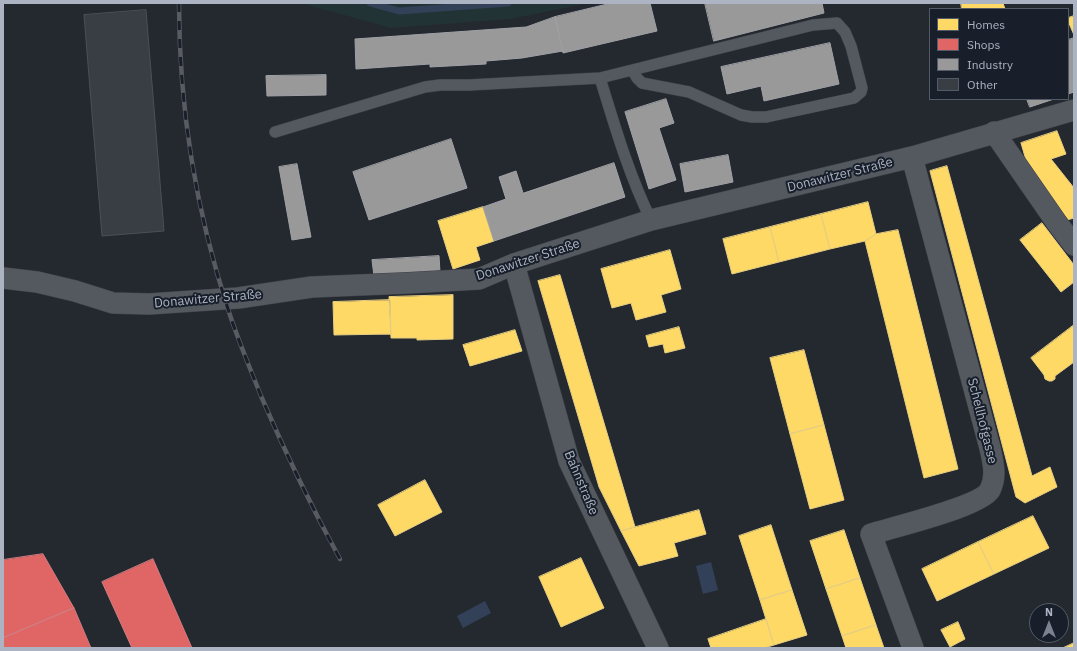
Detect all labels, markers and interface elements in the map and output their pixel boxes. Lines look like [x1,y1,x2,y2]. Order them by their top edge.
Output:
legend [929,8,1069,100]
text: Homes [967,17,1005,32]
text: Shops [967,37,1000,52]
text: Industry [967,57,1013,72]
text: Other [967,77,998,92]
street label: Donawitzer Straße [786,154,894,196]
street label: Donawitzer Straße [474,236,582,284]
street label: Donawitzer Straße [153,287,263,311]
street label: Schellhofgasse [964,376,1000,466]
street label: Bahnstraße [561,449,601,517]
north arrow [1029,603,1069,643]
text: N [1045,605,1053,619]

